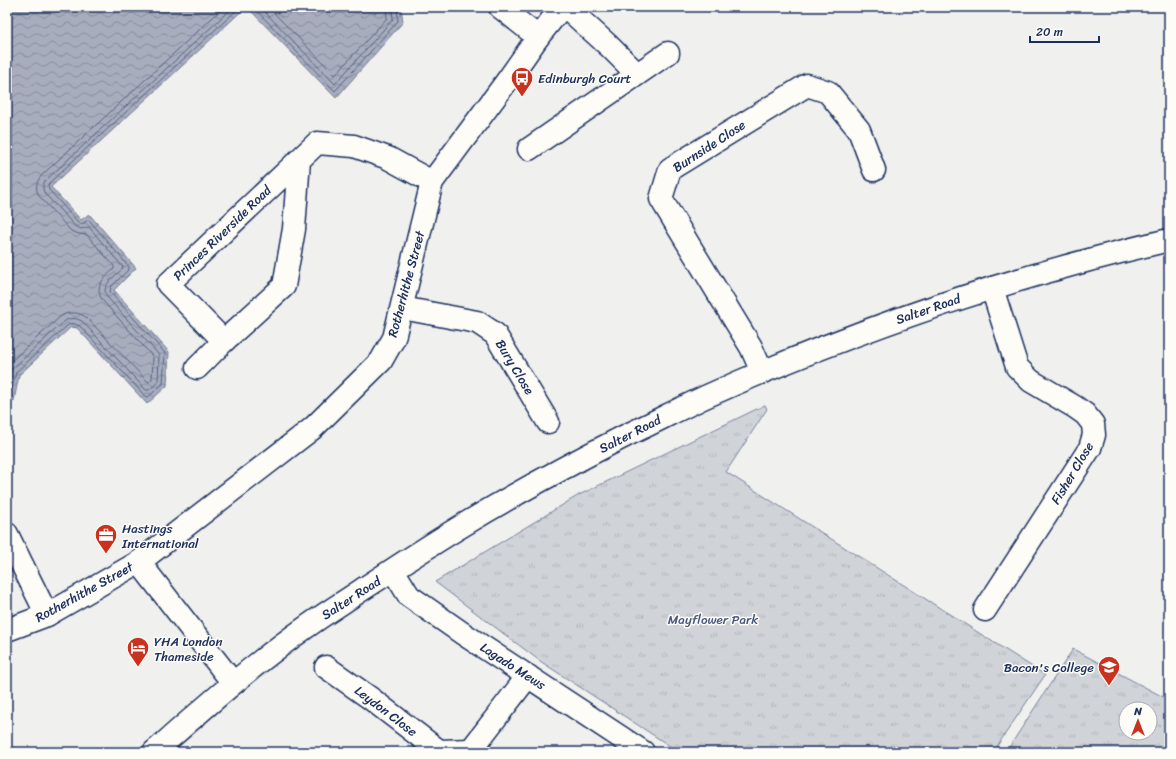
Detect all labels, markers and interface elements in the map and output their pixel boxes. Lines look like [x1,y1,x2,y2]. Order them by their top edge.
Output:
scale bar [1030,18,1099,44]
text: 20 m [1036,21,1063,43]
bus stop icon: Edinburgh Court [509,65,535,98]
place label: Edinburgh Court [538,67,632,90]
street label: Burnside Close [668,113,750,178]
street label: Princes Riverside Road [167,179,278,286]
street label: Rotherhithe Street [381,227,431,340]
street label: Salter Road [892,287,965,331]
street label: Bury Close [489,335,541,399]
street label: Salter Road [595,408,666,459]
street label: Fisher Close [1044,437,1100,509]
place label: Hastings International [121,517,199,555]
office icon: Hastings International [93,522,119,555]
street label: Rotherhithe Street [31,555,138,629]
street label: Salter Road [317,569,386,626]
park label: Mayflower Park [668,608,758,631]
place label: YHA London Thameside [154,630,222,668]
hotel icon: YHA London Thameside [125,635,151,668]
street label: Lagado Mews [475,636,551,696]
school or university icon: Bacon's College [1096,654,1122,687]
place label: Bacon's College [1004,656,1094,679]
street label: Leydon Close [349,679,423,743]
north arrow [1118,701,1158,741]
text: N [1133,702,1142,721]

